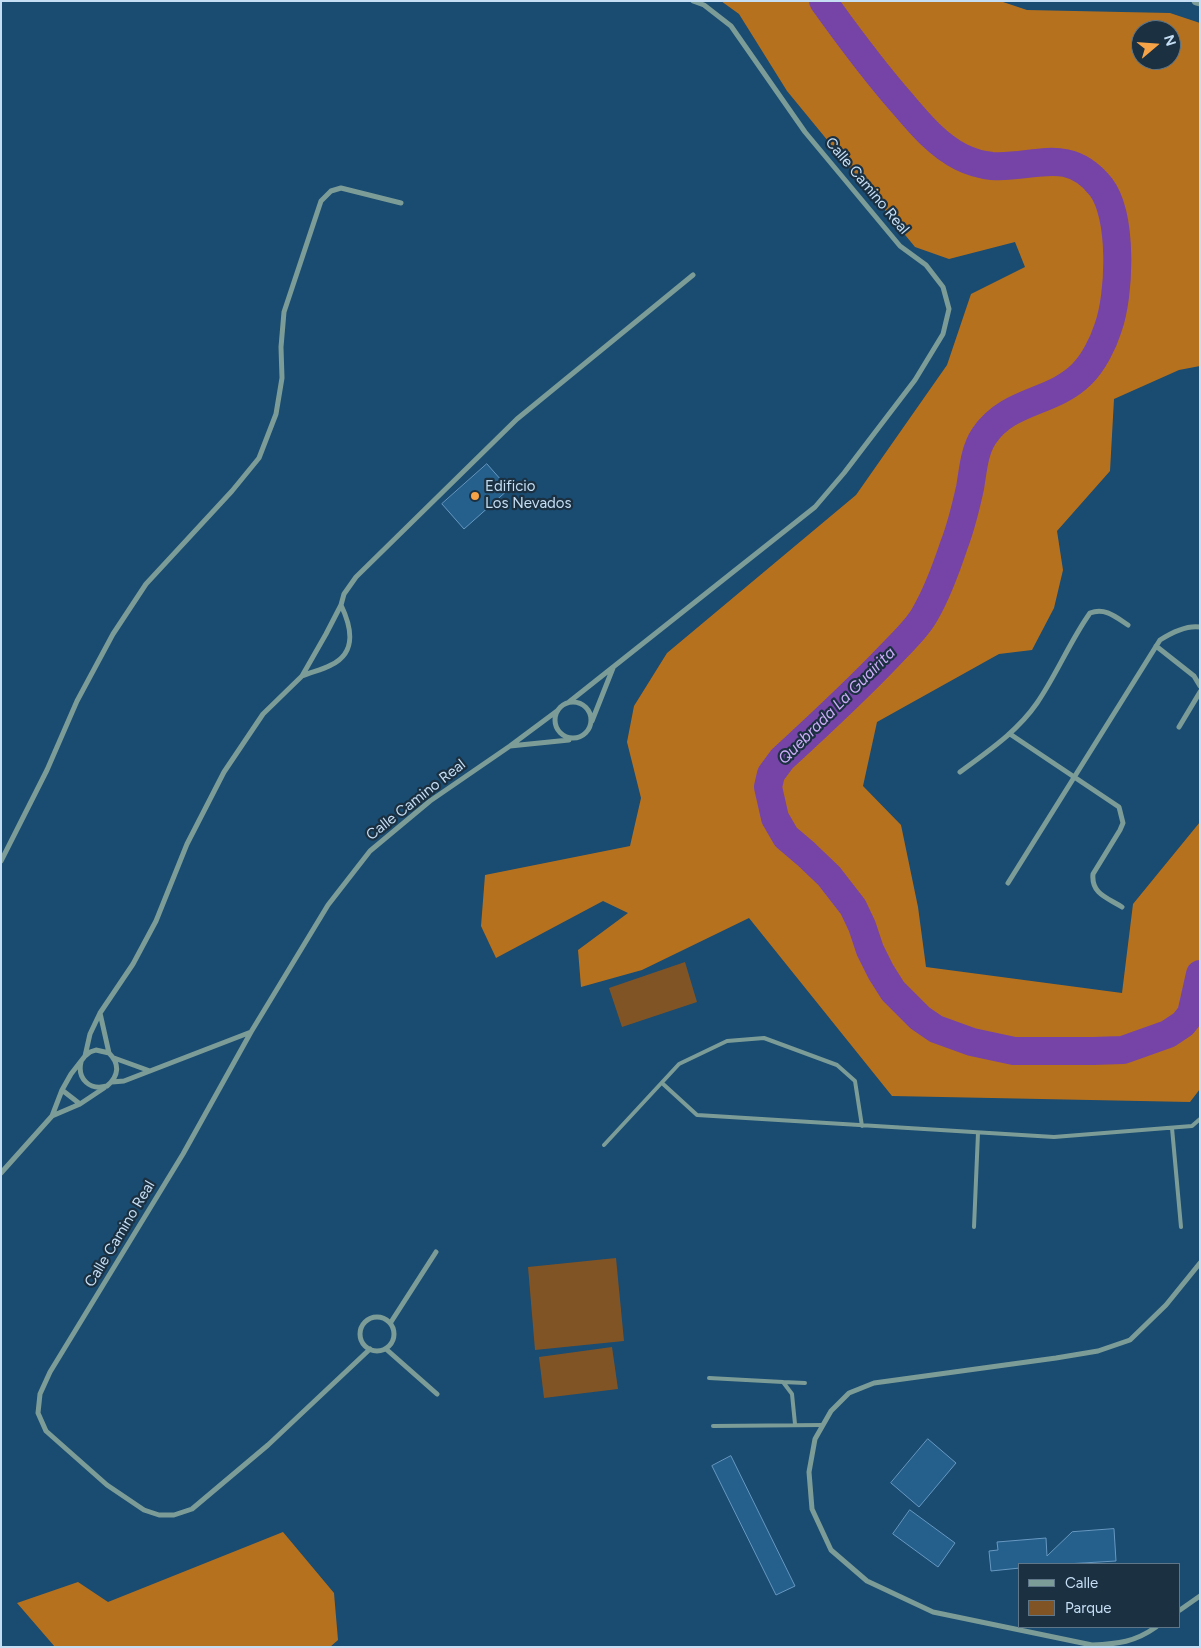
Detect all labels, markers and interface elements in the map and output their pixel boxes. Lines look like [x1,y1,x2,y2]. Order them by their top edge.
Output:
north arrow [1131,20,1181,70]
text: N [1160,33,1180,48]
street label: Calle Camino Real [821,134,913,238]
place label: Edificio Los Nevados [485,478,572,513]
marker: Edificio Los Nevados [469,490,481,502]
water label: Quebrada La Guairita [774,643,900,769]
street label: Calle Camino Real [363,756,469,844]
street label: Calle Camino Real [81,1178,159,1290]
legend [1018,1563,1181,1628]
text: Calle [1065,1574,1098,1592]
text: Parque [1065,1599,1112,1617]

